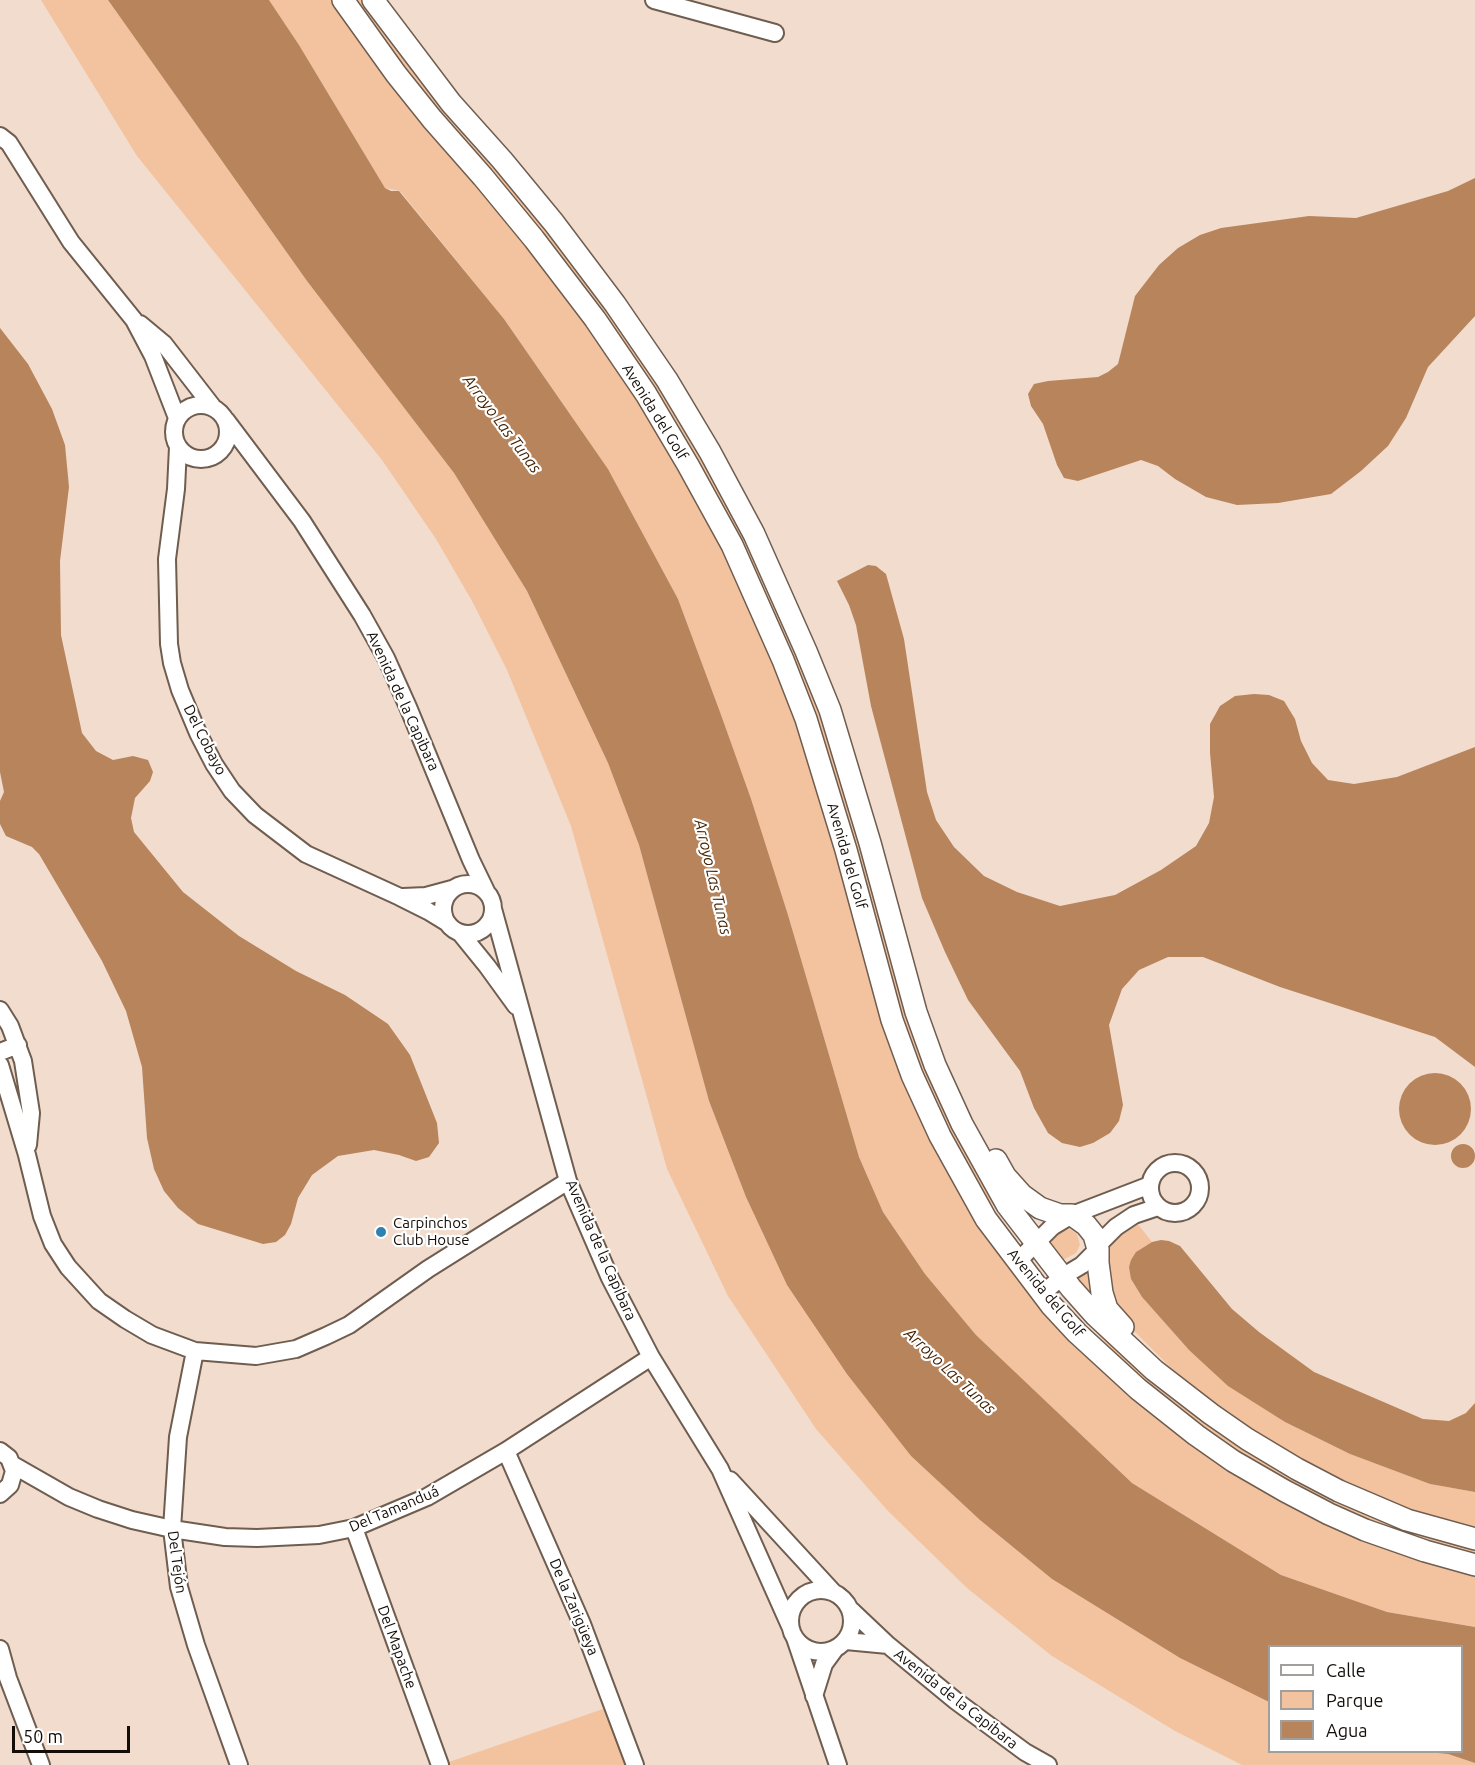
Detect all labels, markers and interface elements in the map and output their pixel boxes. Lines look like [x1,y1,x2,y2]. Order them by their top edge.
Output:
street label: Avenida del Golf [618,361,692,463]
water label: Arroyo Las Tunas [459,371,545,477]
street label: Avenida de la Capibara [363,628,443,774]
street label: Del Cobayo [180,702,230,778]
street label: Avenida del Golf [823,801,871,911]
water label: Arroyo Las Tunas [690,817,736,937]
street label: Avenida de la Capibara [562,1177,640,1323]
place label: Carpinchos Club House [393,1214,469,1249]
marker: Carpinchos Club House [374,1225,388,1239]
street label: Avenida del Golf [1004,1245,1088,1341]
water label: Arroyo Las Tunas [900,1324,1000,1418]
street label: Del Tamanduá [346,1482,442,1536]
street label: Del Tejón [164,1529,190,1595]
street label: De la Zarigüeya [546,1556,602,1658]
street label: Del Mapache [374,1603,420,1691]
street label: Avenida de la Capibara [891,1645,1021,1753]
legend [1268,1645,1463,1753]
text: Calle [1326,1660,1366,1680]
text: Parque [1326,1690,1383,1710]
scale bar [15,1714,134,1752]
text: Agua [1326,1720,1368,1740]
text: 50 m [23,1726,63,1746]

